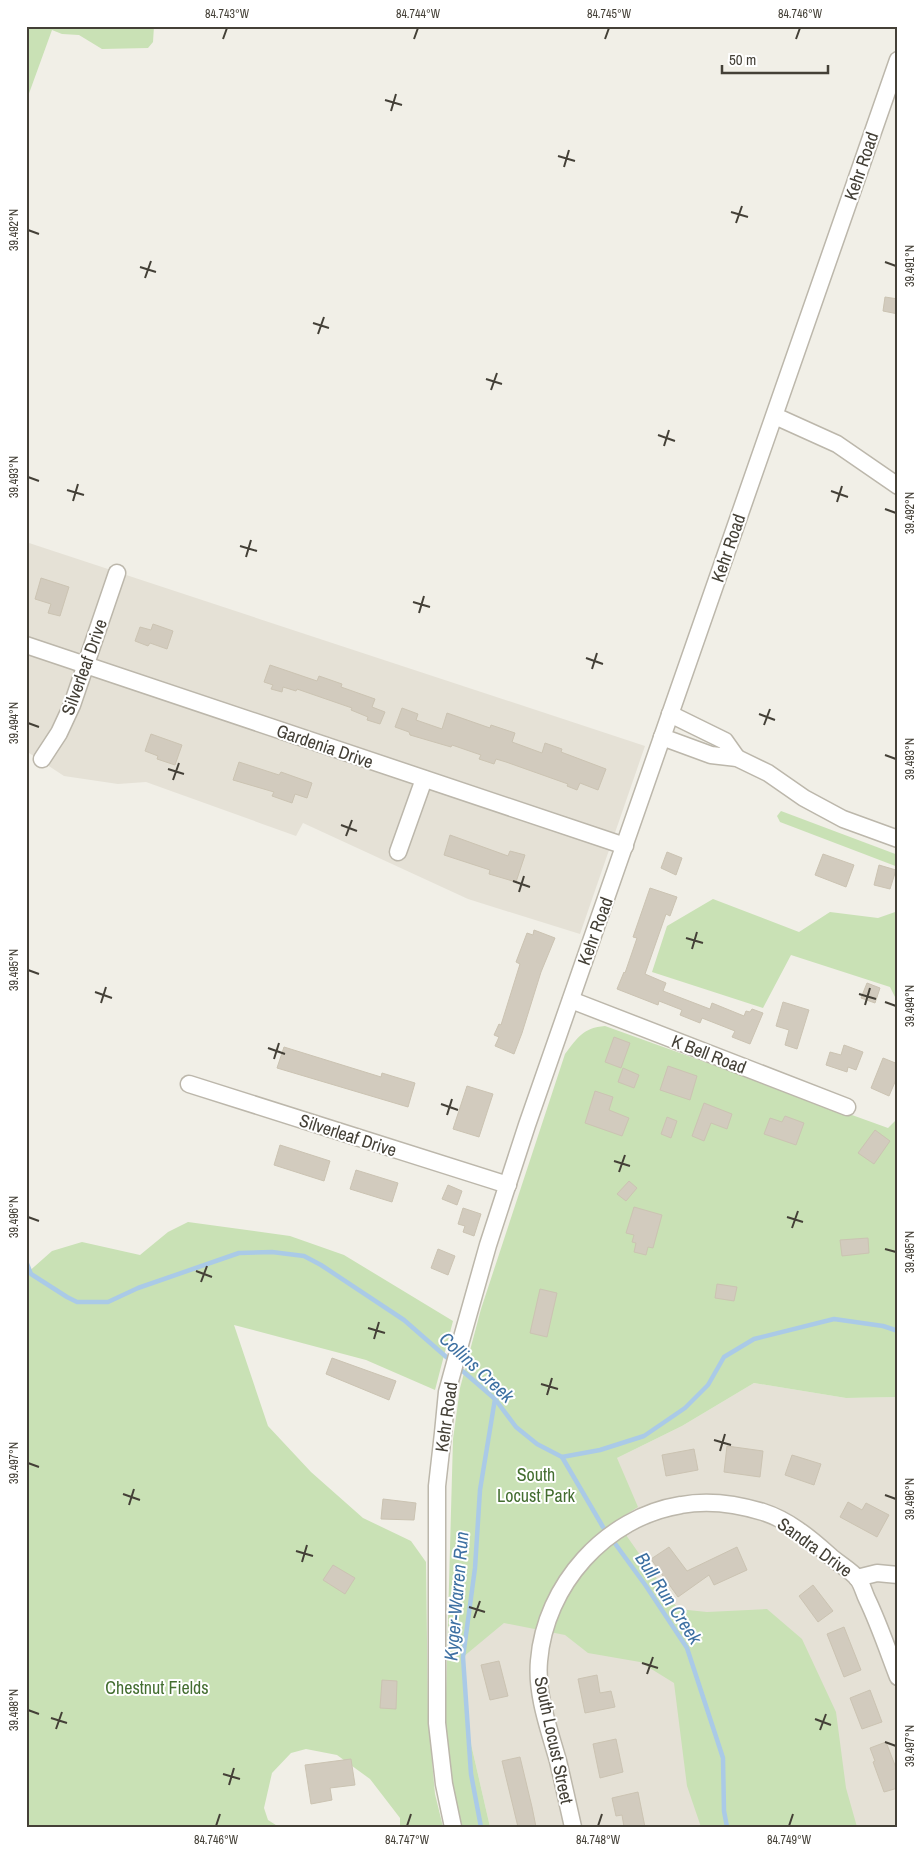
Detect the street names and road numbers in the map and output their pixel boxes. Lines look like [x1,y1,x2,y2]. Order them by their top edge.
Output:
street label: Kehr Road [838,129,884,203]
street label: Kehr Road [705,511,751,585]
street label: Silverleaf Drive [55,615,113,719]
street label: Gardenia Drive [273,718,377,774]
street label: Kehr Road [571,894,619,968]
street label: K Bell Road [668,1028,750,1080]
street label: Silverleaf Drive [296,1108,400,1162]
street label: Kehr Road [429,1380,463,1454]
street label: Sandra Drive [772,1511,858,1583]
street label: South Locust Street [528,1674,580,1806]

